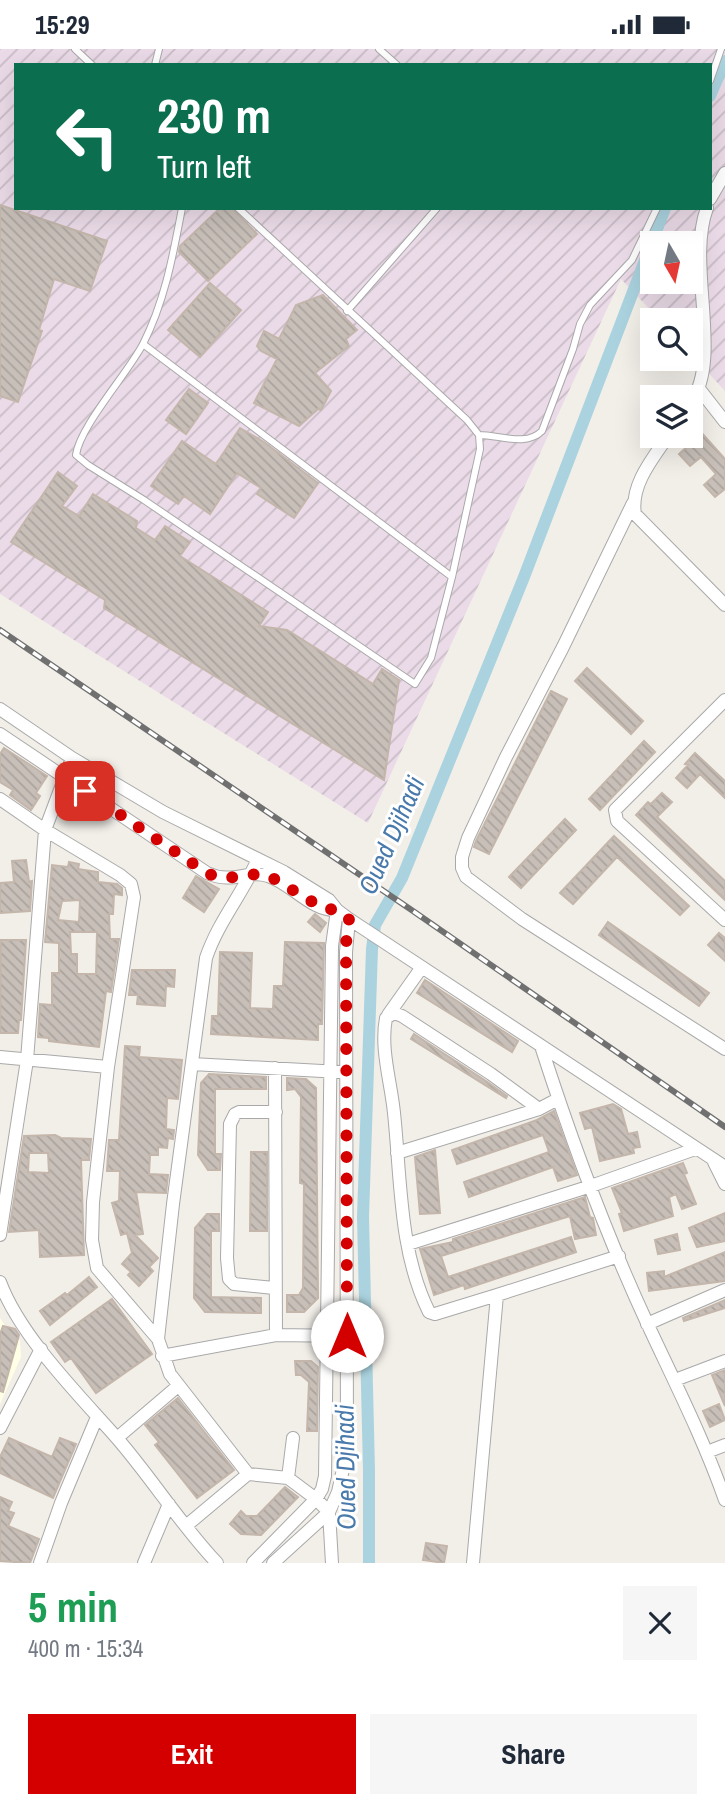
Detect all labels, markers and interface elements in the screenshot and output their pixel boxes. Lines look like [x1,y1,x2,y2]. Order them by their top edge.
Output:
text: 15:29 [35,7,90,42]
text: 230 m [157,82,271,148]
icon: left [42,91,133,182]
text: Turn left [157,145,251,188]
north arrow [640,231,704,294]
map controls [640,231,703,448]
button: search [640,308,703,371]
button: layers [640,385,703,448]
pin [55,761,115,821]
water label: Oued Djihadi [349,770,433,900]
icon: arrive [66,772,104,810]
position arrow [310,1299,384,1373]
water label: Oued Djihadi [326,1404,364,1530]
text: 5 min [28,1579,118,1635]
button: close [623,1586,697,1660]
text: 400 m · 15:34 [28,1633,143,1664]
button: Exit [28,1714,356,1794]
button: Share [370,1714,697,1794]

